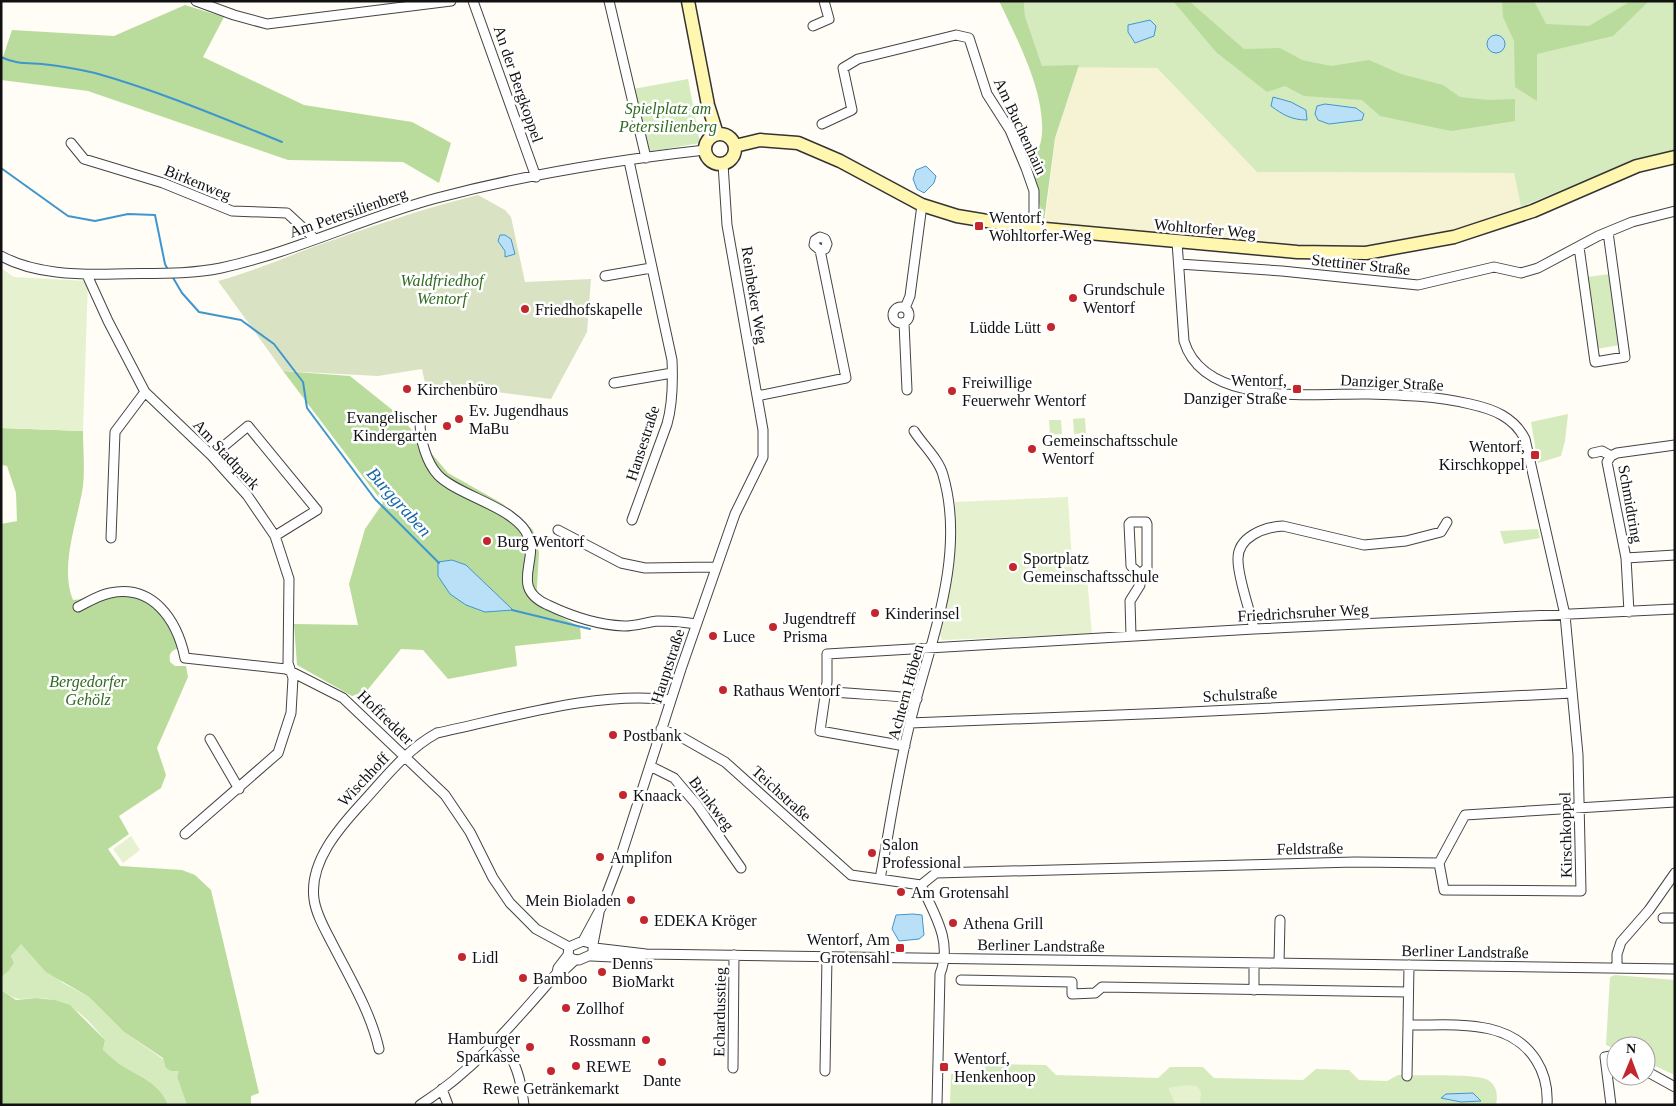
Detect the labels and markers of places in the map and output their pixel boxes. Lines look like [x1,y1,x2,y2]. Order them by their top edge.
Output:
place label: Wentorf, Wohltorfer Weg [989,209,1091,245]
marker: Wentorf, Wohltorfer Weg [973,220,985,232]
place label: Grundschule Wentorf [1083,281,1165,316]
marker: Grundschule Wentorf [1067,292,1079,304]
place label: Friedhofskapelle [535,301,643,319]
marker: Friedhofskapelle [519,303,531,315]
place label: Lüdde Lütt [969,319,1042,336]
marker: Lüdde Lütt [1045,321,1057,333]
place label: Wentorf, Danziger Straße [1183,372,1287,408]
place label: Freiwillige Feuerwehr Wentorf [962,374,1087,409]
place label: Kirchenbüro [417,381,498,398]
marker: Kirchenbüro [401,383,413,395]
marker: Wentorf, Danziger Straße [1291,383,1303,395]
marker: Freiwillige Feuerwehr Wentorf [946,385,958,397]
place label: Ev. Jugendhaus MaBu [469,402,568,437]
place label: Evangelischer Kindergarten [346,409,438,445]
marker: Ev. Jugendhaus MaBu [453,413,465,425]
marker: Evangelischer Kindergarten [441,420,453,432]
place label: Gemeinschaftsschule Wentorf [1042,432,1178,467]
place label: Wentorf, Kirschkoppel [1439,438,1526,474]
marker: Gemeinschaftsschule Wentorf [1026,443,1038,455]
marker: Wentorf, Kirschkoppel [1529,449,1541,461]
place label: Burg Wentorf [497,533,585,551]
marker: Burg Wentorf [481,535,493,547]
place label: Sportplatz Gemeinschaftsschule [1023,550,1159,585]
marker: Sportplatz Gemeinschaftsschule [1007,561,1019,573]
place label: Kinderinsel [885,605,960,622]
marker: Kinderinsel [869,607,881,619]
place label: Jugendtreff Prisma [783,610,856,645]
marker: Jugendtreff Prisma [767,621,779,633]
place label: Luce [723,628,755,645]
marker: Luce [707,630,719,642]
place label: Rathaus Wentorf [733,682,841,699]
marker: Rathaus Wentorf [717,684,729,696]
place label: Postbank [623,727,682,744]
marker: Postbank [607,729,619,741]
place label: Knaack [633,787,682,804]
marker: Knaack [617,789,629,801]
place label: Salon Professional [882,836,962,871]
marker: Salon Professional [866,847,878,859]
place label: Amplifon [610,849,672,867]
marker: Amplifon [594,851,606,863]
place label: Am Grotensahl [911,884,1010,901]
marker: Am Grotensahl [895,886,907,898]
place label: Mein Bioladen [525,892,621,909]
marker: Mein Bioladen [625,894,637,906]
place label: EDEKA Kröger [654,912,757,930]
marker: EDEKA Kröger [638,914,650,926]
place label: Athena Grill [963,915,1044,932]
marker: Athena Grill [947,917,959,929]
place label: Wentorf, Am Grotensahl [807,931,891,966]
marker: Wentorf, Am Grotensahl [894,942,906,954]
place label: Lidl [472,949,499,966]
marker: Lidl [456,951,468,963]
place label: Denns BioMarkt [612,955,675,990]
marker: Denns BioMarkt [596,966,608,978]
place label: Bamboo [533,970,587,987]
marker: Bamboo [517,972,529,984]
place label: Zollhof [576,1000,625,1017]
marker: Zollhof [560,1002,572,1014]
place label: Hamburger Sparkasse [447,1030,521,1066]
place label: Rossmann [569,1032,636,1049]
marker: Rossmann [640,1034,652,1046]
marker: Hamburger Sparkasse [524,1041,536,1053]
place label: Wentorf, Henkenhoop [954,1050,1036,1086]
marker: Dante [656,1056,668,1068]
place label: REWE [586,1058,631,1075]
marker: REWE [570,1060,582,1072]
marker: Wentorf, Henkenhoop [938,1061,950,1073]
marker: Rewe Getränkemarkt [545,1065,557,1077]
place label: Dante [643,1072,681,1089]
place label: Rewe Getränkemarkt [483,1080,620,1097]

